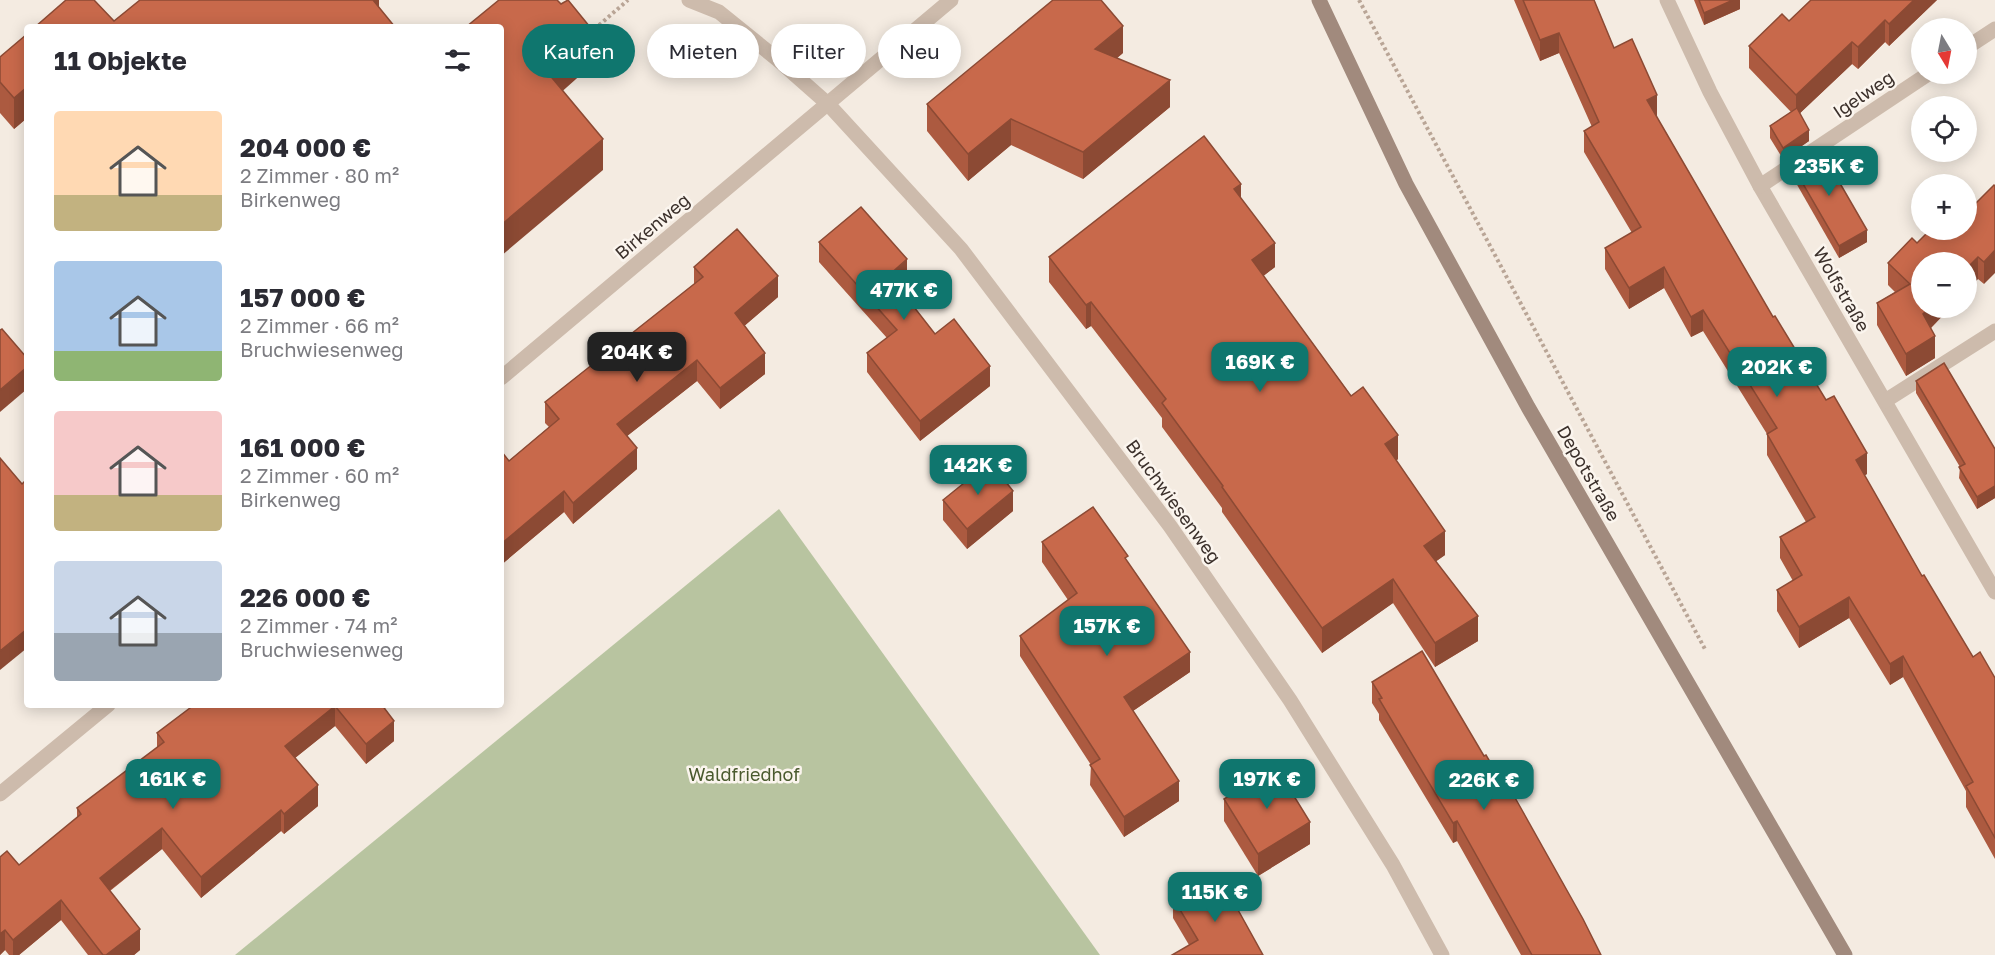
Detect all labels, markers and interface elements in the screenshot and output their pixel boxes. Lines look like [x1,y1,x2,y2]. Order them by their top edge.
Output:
north arrow [1911,18,1977,84]
map controls [1911,18,1977,318]
chip: Kaufen [522,24,635,78]
chip: Mieten [647,24,759,78]
chip: Filter [771,24,866,78]
chip: Neu [878,24,961,78]
icon: filters [441,44,474,77]
text: 11 Objekte [54,45,187,76]
street label: Igelweg [1828,66,1898,122]
button: locate [1911,96,1977,162]
text: 204 000 € [240,132,371,163]
icon: home [102,135,174,207]
pin: 235K € [1780,146,1878,197]
text: 235K € [1794,153,1864,177]
text: 2 Zimmer · 80 m² [240,163,399,187]
button: + [1911,174,1977,240]
text: Birkenweg [240,187,341,211]
street label: Birkenweg [610,188,694,264]
street label: Wolfstraße [1809,243,1875,335]
button: − [1911,252,1977,318]
pin: 477K € [855,270,953,321]
text: 477K € [870,277,938,301]
text: 157 000 € [240,282,365,313]
icon: home [102,285,174,357]
text: 2 Zimmer · 66 m² [240,313,399,337]
pin: 204K € [588,332,686,383]
text: Bruchwiesenweg [240,337,404,361]
text: 204K € [601,339,673,363]
pin: 169K € [1211,342,1309,393]
pin: 202K € [1728,347,1826,398]
text: 169K € [1225,349,1295,373]
text: 202K € [1742,354,1813,378]
street label: Depotstraße [1553,421,1625,525]
text: 161 000 € [240,432,365,463]
icon: home [102,435,174,507]
street label: Bruchwiesenweg [1122,435,1226,567]
pin: 142K € [929,445,1027,496]
text: 142K € [944,452,1012,476]
text: 2 Zimmer · 60 m² [240,463,399,487]
text: Birkenweg [240,487,341,511]
text: 226 000 € [240,582,370,613]
icon: home [102,585,174,657]
pin: 157K € [1058,606,1156,657]
text: 2 Zimmer · 74 m² [240,613,397,637]
text: 157K € [1074,613,1141,637]
text: Bruchwiesenweg [240,637,404,661]
pin: 161K € [124,759,222,810]
pin: 197K € [1218,759,1316,810]
pin: 226K € [1435,760,1533,811]
park label: Waldfriedhof [688,763,800,785]
text: 161K € [140,766,206,790]
text: 197K € [1233,766,1301,790]
text: 226K € [1449,767,1519,791]
pin: 115K € [1166,872,1264,923]
text: 115K € [1182,879,1248,903]

